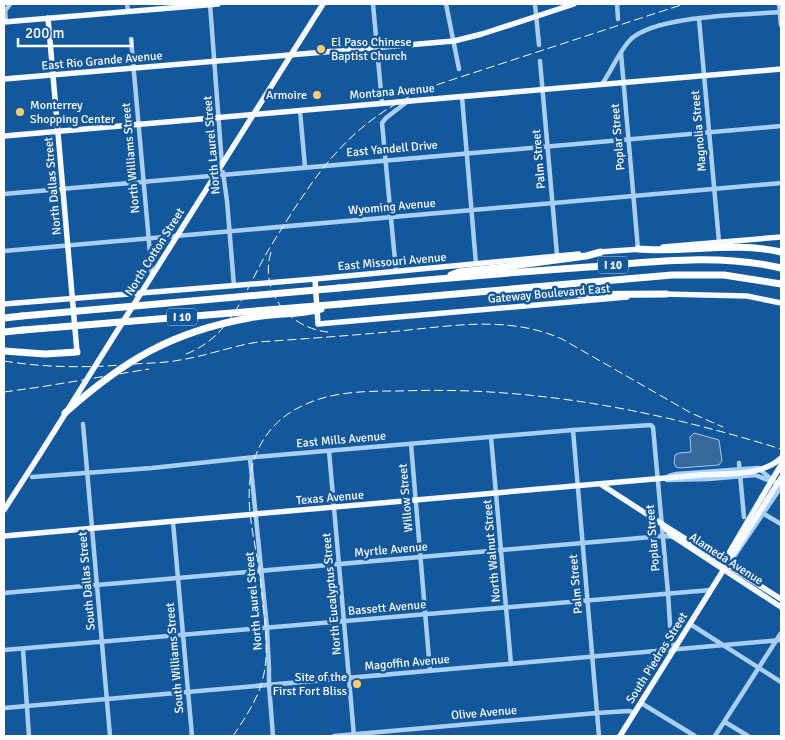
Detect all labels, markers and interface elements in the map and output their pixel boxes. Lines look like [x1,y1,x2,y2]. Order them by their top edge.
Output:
scale bar [18,15,131,47]
text: 200 m [25,24,65,42]
place label: El Paso Chinese Baptist Church [331,35,412,64]
marker: El Paso Chinese Baptist Church [315,43,327,55]
street label: East Rio Grande Avenue [41,48,163,74]
street label: Montana Avenue [349,81,435,103]
place label: Armoire [266,88,307,103]
marker: Armoire [311,89,323,101]
street label: Magnolia Street [688,90,710,172]
street label: North Laurel Street [200,95,224,195]
place label: Monterrey Shopping Center [30,98,116,127]
street label: North Williams Street [119,102,143,214]
street label: Poplar Street [608,103,628,171]
marker: Monterrey Shopping Center [14,106,26,118]
street label: Palm Street [529,129,549,189]
street label: North Dallas Street [41,136,65,236]
street label: East Yandell Drive [346,138,438,160]
street label: Wyoming Avenue [348,196,436,218]
street label: North Cotton Street [122,205,188,299]
street label: East Missouri Avenue [337,250,447,274]
road number: I 10 [598,256,628,274]
street label: Gateway Boulevard East [487,281,611,307]
road number: I 10 [167,308,197,326]
street label: East Mills Avenue [295,429,387,451]
street label: Willow Street [396,463,416,533]
street label: Texas Avenue [296,488,364,508]
street label: North Walnut Street [480,499,504,603]
street label: Poplar Street [643,504,663,572]
street label: Alameda Avenue [686,530,766,588]
street label: South Dallas Street [75,531,99,631]
street label: North Eucalyptus Street [319,532,345,656]
street label: Myrtle Avenue [354,539,428,561]
street label: North Laurel Street [242,551,266,651]
street label: Palm Street [566,554,586,614]
street label: Bassett Avenue [347,597,427,619]
street label: South Williams Street [163,602,187,714]
street label: South Piedras Street [623,610,691,706]
street label: Magoffin Avenue [364,652,450,674]
place label: Site of the First Fort Bliss [273,670,347,699]
marker: Site of the First Fort Bliss [351,678,363,690]
street label: Olive Avenue [450,703,518,723]

